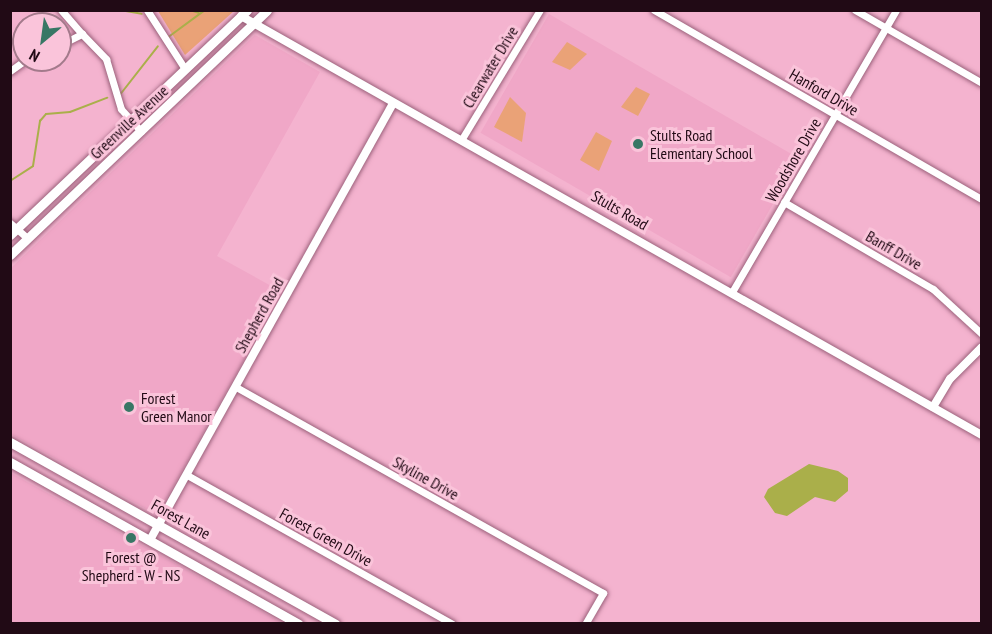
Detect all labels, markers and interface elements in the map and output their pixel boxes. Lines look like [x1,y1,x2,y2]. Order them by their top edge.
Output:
north arrow [12,12,72,72]
street label: Clearwater Drive [458,23,522,111]
text: N [26,45,43,67]
street label: Hanford Drive [786,65,862,119]
street label: Greenville Avenue [86,81,172,163]
street label: Woodshore Drive [761,115,825,205]
place label: Stults Road Elementary School [650,125,753,163]
marker: Stults Road Elementary School [631,137,645,151]
street label: Stults Road [588,186,652,234]
street label: Banff Drive [863,226,925,274]
street label: Shepherd Road [230,274,288,356]
place label: Forest Green Manor [141,388,212,426]
marker: Forest Green Manor [122,400,136,414]
street label: Skyline Drive [390,452,462,504]
street label: Forest Lane [148,495,214,543]
street label: Forest Green Drive [277,504,375,570]
marker: Forest @ Shepherd - W - NS [124,531,138,545]
place label: Forest @ Shepherd - W - NS [80,547,182,585]

